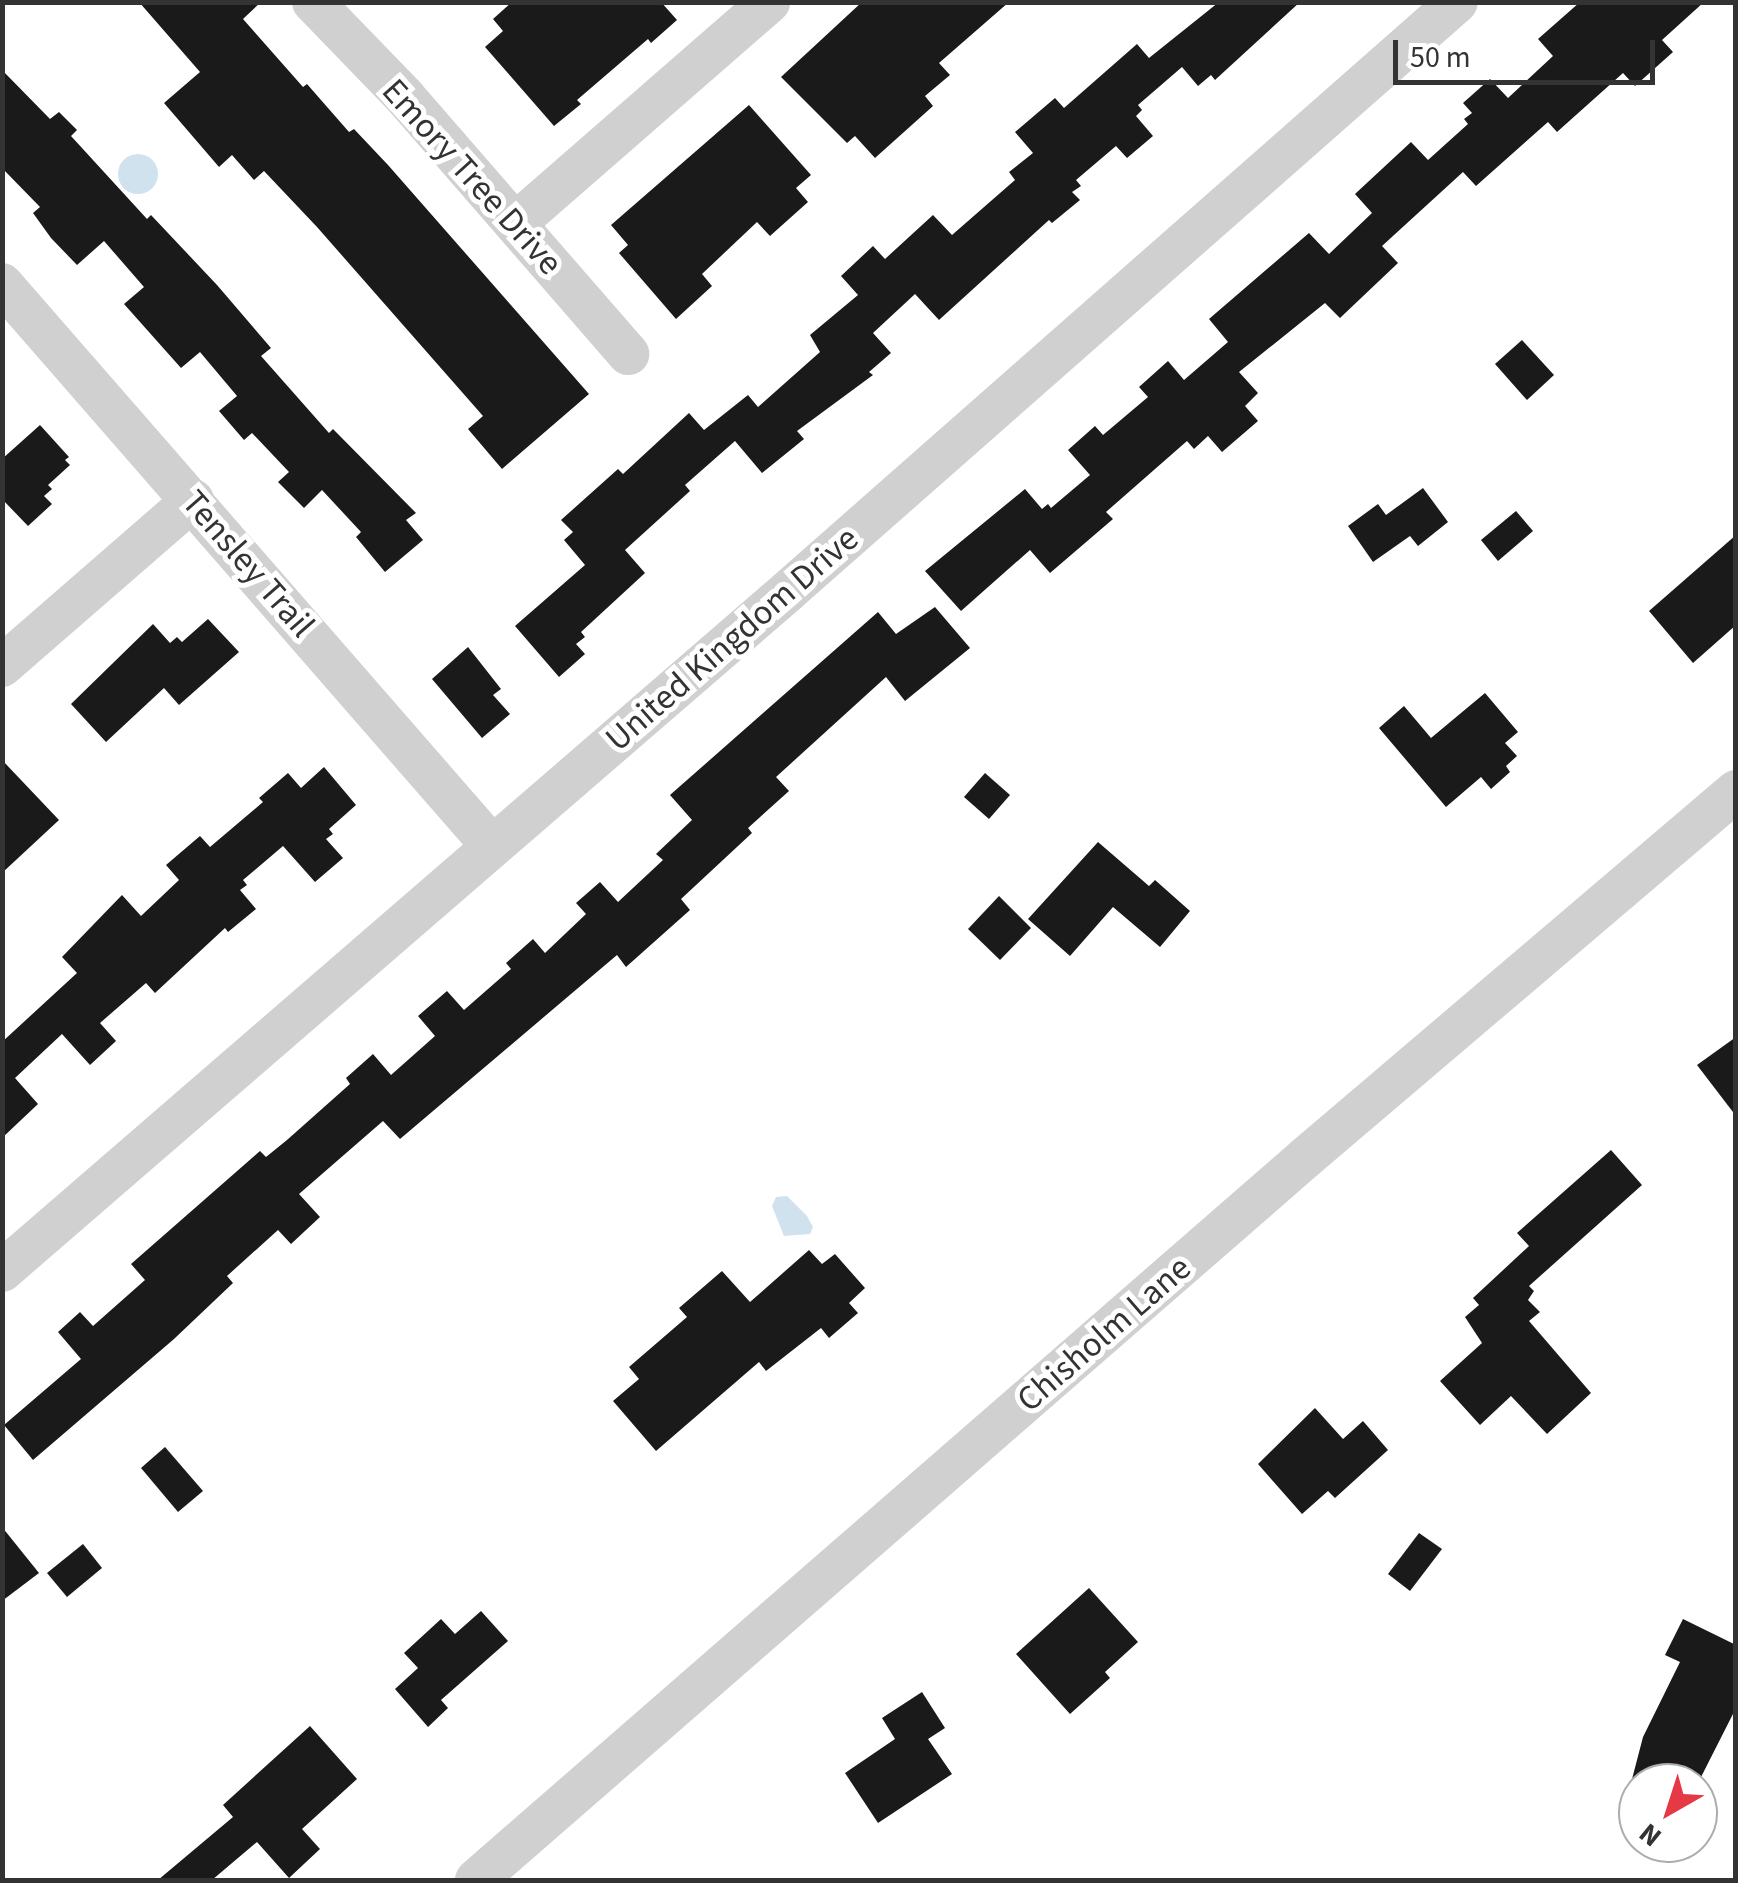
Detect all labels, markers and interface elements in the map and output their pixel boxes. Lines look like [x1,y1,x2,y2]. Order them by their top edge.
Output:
scale bar [1398,20,1660,82]
text: 50 m [1410,36,1471,79]
street label: Emory Tree Drive [373,70,571,284]
street label: Tensley Trail [173,482,323,646]
street label: United Kingdom Drive [597,518,867,760]
street label: Chisholm Lane [1009,1247,1199,1421]
north arrow [1618,1763,1718,1863]
text: N [1631,1813,1670,1856]

